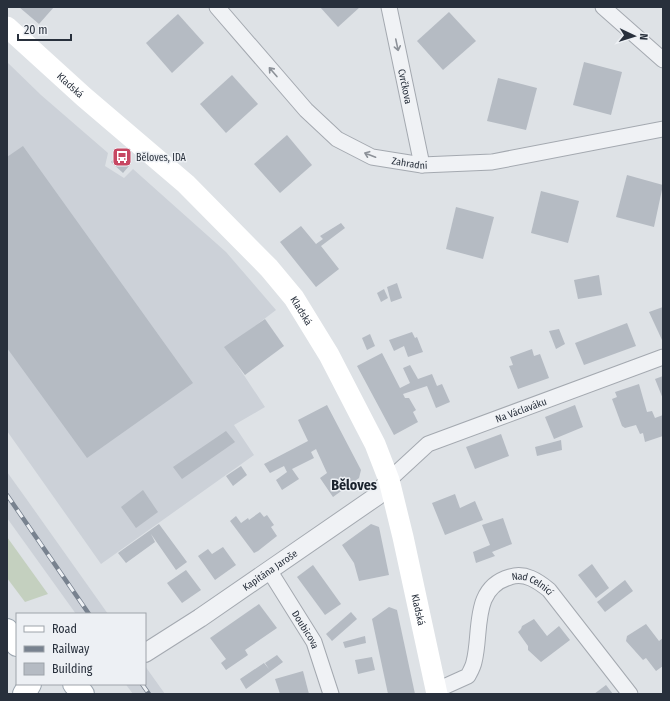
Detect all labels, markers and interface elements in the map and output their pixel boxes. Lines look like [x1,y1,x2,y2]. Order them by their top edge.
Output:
scale bar [18,16,71,42]
north arrow [614,16,654,56]
text: 20 m [24,23,48,37]
text: N [637,33,650,40]
one-way arrow [394,38,402,51]
one-way arrow [268,67,278,77]
street label: Cvrčkova [395,68,414,105]
street label: Kladská [54,70,86,101]
bus stop icon: Běloves, IDA [111,146,133,168]
one-way arrow [365,151,377,159]
place label: Běloves, IDA [136,152,187,164]
street label: Zahradní [391,155,428,172]
street label: Kladská [287,294,314,328]
street label: Na Václaváku [494,396,548,426]
district label: Běloves [331,477,377,494]
street label: Kapitána Jaroše [241,548,300,594]
street label: Nad Celnicí [511,570,557,598]
street label: Kladská [409,593,427,627]
street label: Doubicova [289,609,321,650]
legend [16,613,146,685]
text: Road [52,622,77,636]
text: Railway [52,642,90,656]
text: Building [52,662,93,676]

